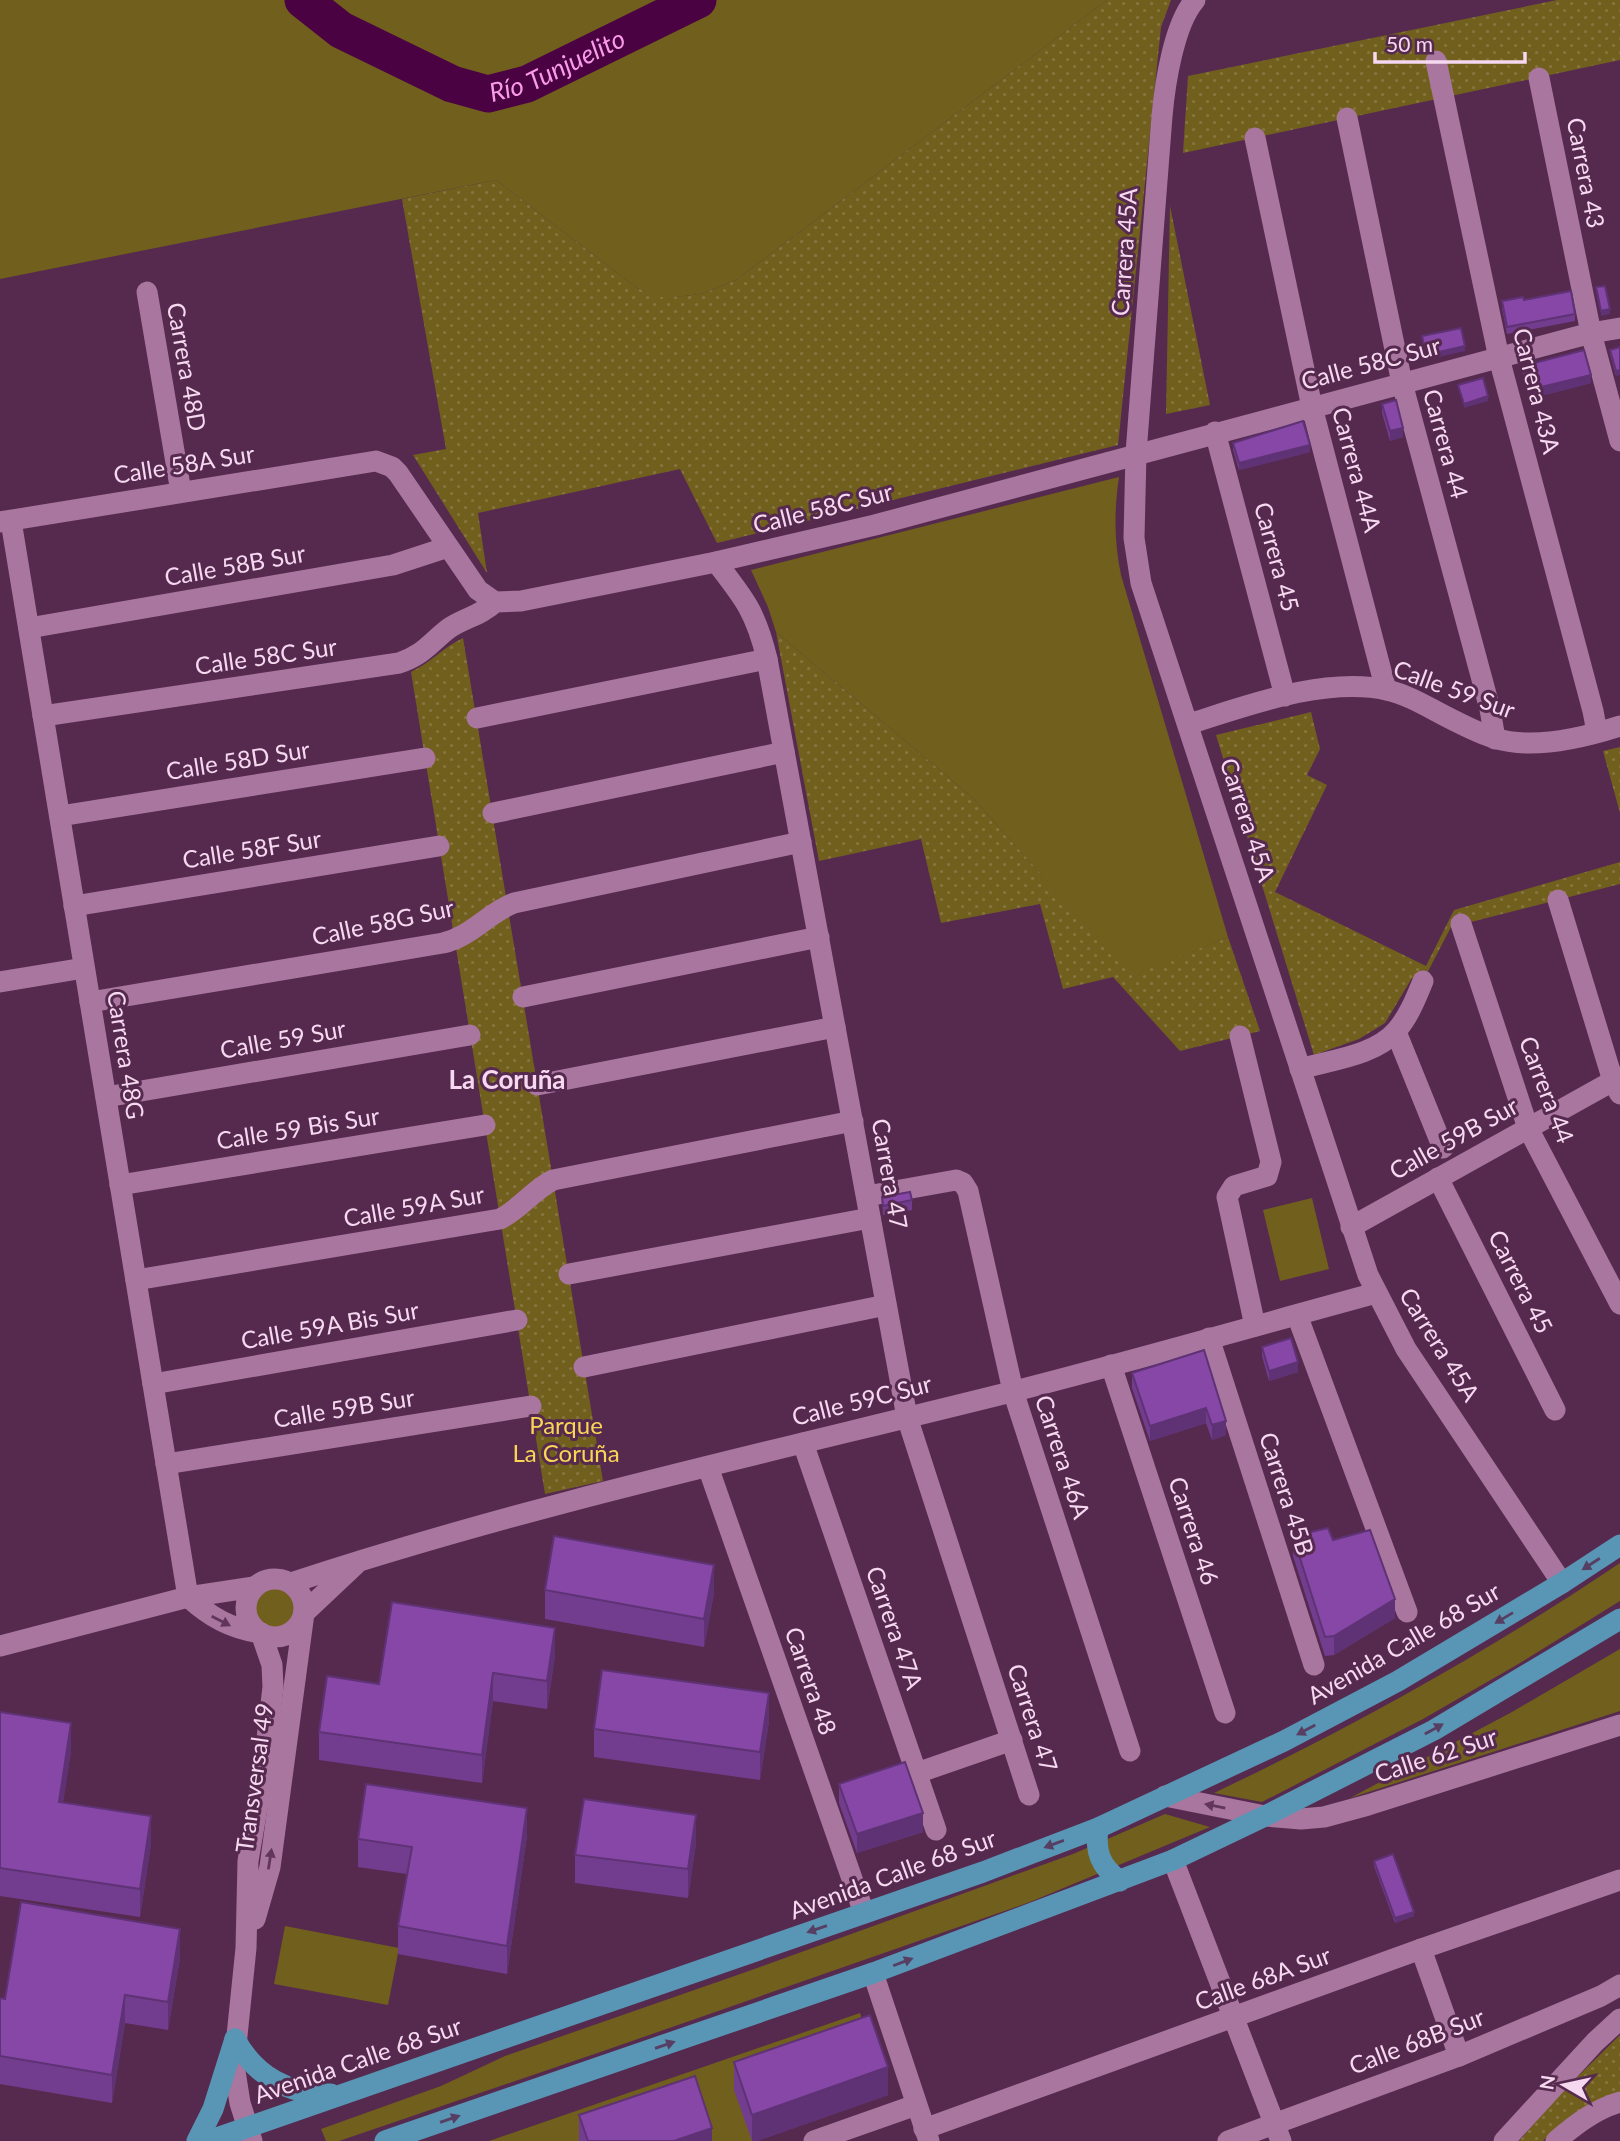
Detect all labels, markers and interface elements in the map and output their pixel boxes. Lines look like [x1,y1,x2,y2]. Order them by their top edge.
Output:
water label: Río Tunjuelito [486,21,630,108]
scale bar [1375,21,1526,65]
text: 50 m [1386,31,1433,56]
street label: Carrera 43 [1562,115,1611,230]
street label: Carrera 45A [1105,186,1142,317]
street label: Carrera 48D [162,300,213,433]
street label: Carrera 43A [1508,325,1567,457]
street label: Calle 58C Sur [1298,330,1444,395]
street label: Carrera 44 [1418,386,1475,502]
street label: Carrera 44A [1327,404,1388,536]
street label: Calle 58A Sur [111,438,257,489]
street label: Calle 58C Sur [750,476,896,539]
street label: Carrera 45 [1249,499,1306,614]
street label: Calle 58B Sur [162,538,308,591]
street label: Calle 58C Sur [193,631,339,680]
street label: Calle 59 Sur [1390,653,1519,724]
street label: Calle 58D Sur [164,734,312,785]
street label: Carrera 45A [1215,754,1282,886]
street label: Calle 58F Sur [180,823,323,874]
street label: Calle 58G Sur [309,892,457,951]
street label: Carrera 48G [102,988,151,1121]
street label: Calle 59 Sur [218,1013,348,1064]
street label: Carrera 44 [1514,1032,1581,1147]
district label: La Coruña [448,1063,566,1095]
street label: Calle 59B Sur [1384,1090,1523,1185]
street label: Calle 59 Bis Sur [214,1100,382,1155]
street label: Carrera 47 [866,1116,914,1231]
street label: Calle 59A Sur [341,1179,487,1232]
street label: Carrera 45 [1483,1225,1560,1338]
street label: Carrera 45A [1394,1282,1487,1407]
street label: Calle 59A Bis Sur [239,1295,421,1354]
street label: Calle 59C Sur [789,1368,935,1431]
street label: Calle 59B Sur [271,1382,417,1433]
street label: Carrera 46A [1030,1391,1097,1523]
park label: Parque La Coruña [512,1410,620,1467]
street label: Carrera 45B [1254,1428,1321,1559]
street label: Carrera 46 [1163,1473,1226,1588]
one-way arrow [1582,1558,1601,1571]
street label: Carrera 47A [861,1562,930,1694]
street label: Avenida Calle 68 Sur [1302,1576,1505,1710]
one-way arrow [1494,1611,1513,1624]
one-way arrow [211,1616,231,1627]
street label: Carrera 48 [779,1623,843,1738]
street label: Carrera 47 [1002,1660,1065,1775]
street label: Transversal 49 [229,1701,278,1855]
street label: Calle 62 Sur [1371,1721,1501,1788]
one-way arrow [1425,1723,1444,1735]
one-way arrow [1296,1724,1316,1736]
one-way arrow [1204,1801,1226,1812]
street label: Avenida Calle 68 Sur [785,1823,1000,1924]
one-way arrow [1044,1839,1065,1850]
one-way arrow [265,1848,276,1870]
one-way arrow [807,1924,828,1935]
street label: Calle 68A Sur [1191,1940,1335,2016]
one-way arrow [892,1956,913,1967]
street label: Calle 68B Sur [1345,2001,1488,2080]
street label: Avenida Calle 68 Sur [250,2010,465,2109]
one-way arrow [654,2039,675,2050]
north arrow [1529,2050,1599,2120]
text: N [1534,2073,1559,2091]
one-way arrow [439,2113,460,2124]

